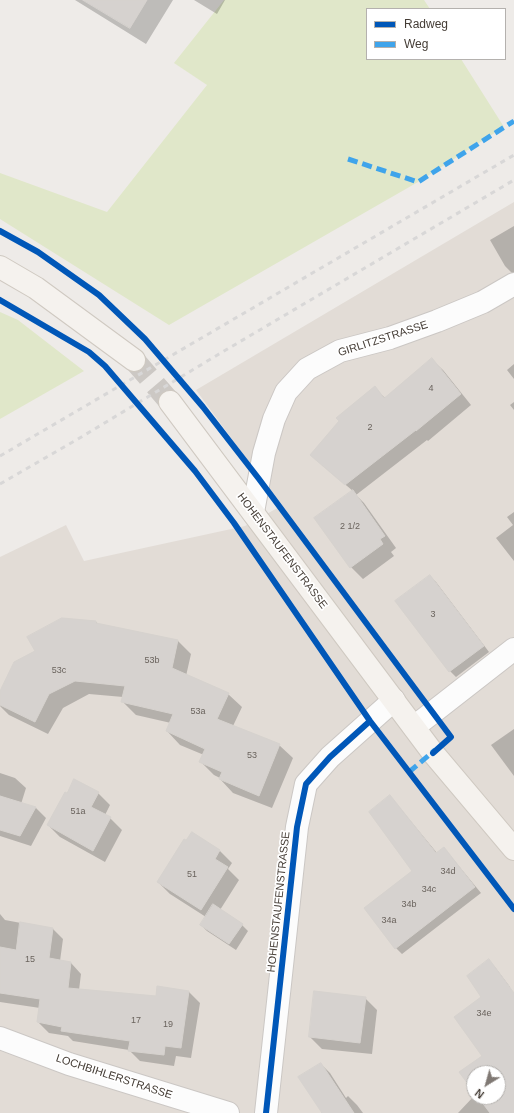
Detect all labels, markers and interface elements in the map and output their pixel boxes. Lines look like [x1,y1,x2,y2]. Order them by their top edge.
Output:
legend [366,8,506,60]
text: Radweg [404,17,448,31]
text: Weg [404,37,428,51]
street label: GIRLITZSTRASSE [336,318,430,360]
house number: 4 [428,384,434,394]
house number: 2 [367,423,373,433]
street label: HOHENSTAUFENSTRASSE [234,490,330,612]
house number: 2 1/2 [340,522,360,532]
house number: 3 [430,610,436,620]
house number: 53b [144,656,160,666]
house number: 53c [52,666,66,676]
house number: 53a [190,707,206,717]
house number: 53 [247,751,257,761]
house number: 51a [70,807,86,817]
street label: HOHENSTAUFENSTRASSE [265,831,293,973]
house number: 34d [440,867,456,877]
house number: 51 [187,870,197,880]
house number: 34c [422,885,436,895]
house number: 34b [401,900,417,910]
house number: 34a [381,916,397,926]
house number: 15 [25,955,35,965]
house number: 34e [476,1009,492,1019]
house number: 17 [131,1016,141,1026]
house number: 19 [163,1020,173,1030]
street label: LOCHBIHLERSTRASSE [54,1052,174,1102]
north arrow [466,1065,506,1105]
text: N [473,1087,486,1101]

